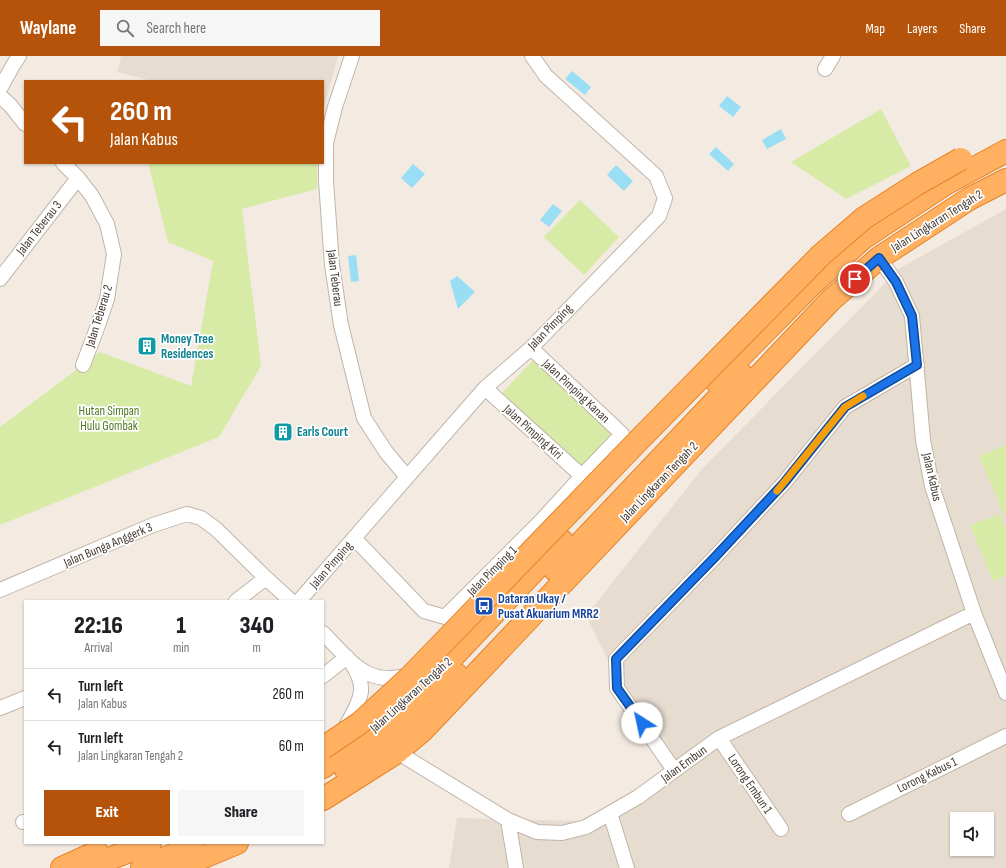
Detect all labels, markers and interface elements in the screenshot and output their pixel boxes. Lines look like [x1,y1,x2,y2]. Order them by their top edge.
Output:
search box [100,10,380,46]
text: Waylane [20,17,76,40]
icon: search [114,17,136,39]
text: Search here [146,19,206,38]
text: Map [865,20,885,37]
text: Layers [907,20,937,37]
text: Share [959,20,986,37]
text: 260 m [110,95,172,128]
icon: left [44,96,96,148]
text: Jalan Kabus [110,129,178,150]
street label: Jalan Lingkaran Tengah 2 [887,186,986,256]
street label: Jalan Teberau 3 [12,198,65,259]
street label: Jalan Teberau [323,248,346,307]
pin [838,262,872,296]
icon: arrive [844,268,866,290]
street label: Jalan Teberau 2 [82,283,116,350]
street label: Jalan Pimping [524,301,576,354]
place label: Money Tree Residences [161,331,214,362]
building icon: Money Tree Residences [136,335,158,357]
street label: Jalan Pimping Kanan [538,355,613,426]
street label: Jalan Pimping Kiri [499,401,566,463]
park label: Hutan Simpan Hulu Gombak [79,403,139,434]
building icon: Earls Court [272,421,294,443]
place label: Earls Court [297,424,349,440]
street label: Jalan Lingkaran Tengah 2 [616,439,701,526]
street label: Jalan Kabus [918,450,945,503]
street label: Jalan Bunga Anggerk 3 [60,519,155,571]
street label: Jalan Pimping [305,538,356,593]
street label: Jalan Pimping 1 [463,542,521,600]
place label: Dataran Ukay / Pusat Akuarium MRR2 [498,591,599,622]
bus stop icon: Dataran Ukay / Pusat Akuarium MRR2 [473,595,495,617]
text: 22:16 [74,611,123,640]
text: 1 [176,611,186,640]
text: 340 [239,611,274,640]
text: Arrival [85,640,112,656]
text: min [173,640,189,656]
text: m [252,640,261,656]
street label: Jalan Lingkaran Tengah 2 [366,654,455,737]
text: Turn left [78,677,123,696]
icon: left [44,684,66,706]
text: 260 m [273,685,304,704]
text: Jalan Kabus [78,696,127,712]
position arrow [621,702,663,744]
text: Turn left [78,729,123,748]
icon: left [44,736,66,758]
text: 60 m [279,737,304,756]
street label: Jalan Embun [657,742,710,787]
text: Jalan Lingkaran Tengah 2 [78,748,183,764]
street label: Lorong Embun 1 [724,751,776,817]
street label: Lorong Kabus 1 [894,753,960,796]
button: Exit [44,790,170,836]
button: Share [178,790,304,836]
map controls [950,812,994,856]
button: sound [950,812,994,856]

